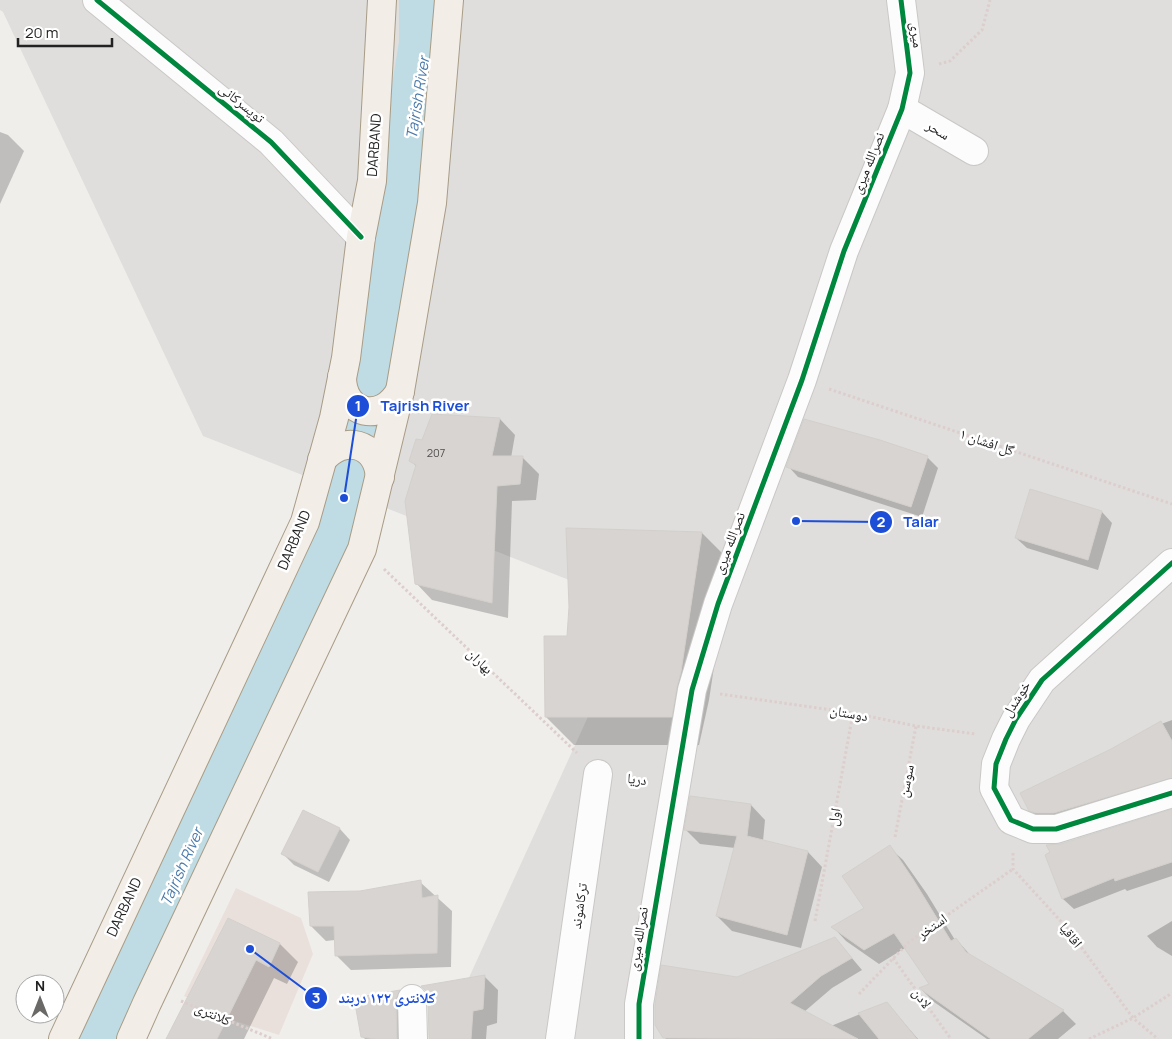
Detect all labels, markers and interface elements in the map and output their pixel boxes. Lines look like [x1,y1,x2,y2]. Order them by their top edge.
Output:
scale bar [18,15,111,47]
street label: میری [906,21,928,49]
text: 20 m [25,22,58,43]
water label: Tajrish River [401,53,435,141]
street label: تویسرکانی [215,78,269,127]
street label: DARBAND [362,113,385,177]
street label: سحر [922,115,954,144]
street label: نصرالله میری [847,129,889,197]
callout: Tajrish River [345,391,479,421]
text: 1 [355,395,361,416]
text: Tajrish River [381,395,469,416]
street label: گل افشان ۱ [957,423,1017,460]
house number: 207 [427,445,445,460]
street label: DARBAND [272,507,315,573]
callout: Talar [868,507,949,537]
street label: نصرالله میری [708,509,749,577]
text: 2 [877,511,886,532]
text: Talar [903,511,939,532]
street label: بهاران [463,644,498,678]
street label: خوشدل [997,677,1034,721]
street label: دوستان [829,700,870,725]
street label: سوسن [893,763,918,799]
street label: دریا [626,768,648,789]
street label: اول [823,806,844,828]
water label: Tajrish River [155,822,209,909]
street label: DARBAND [102,874,146,939]
street label: ترکاشوند [566,882,591,930]
street label: نصرالله میری [623,905,652,973]
street label: استخر [912,908,951,943]
street label: اقاقیا [1056,918,1087,951]
north arrow [15,974,65,1024]
text: N [35,976,45,995]
callout: کلانتری ۱۲۲ دربند [304,983,446,1013]
street label: لادن [908,984,936,1012]
text: 3 [312,987,320,1008]
text: کلانتری ۱۲۲ دربند [338,987,436,1008]
street label: کلانتری [192,997,234,1030]

